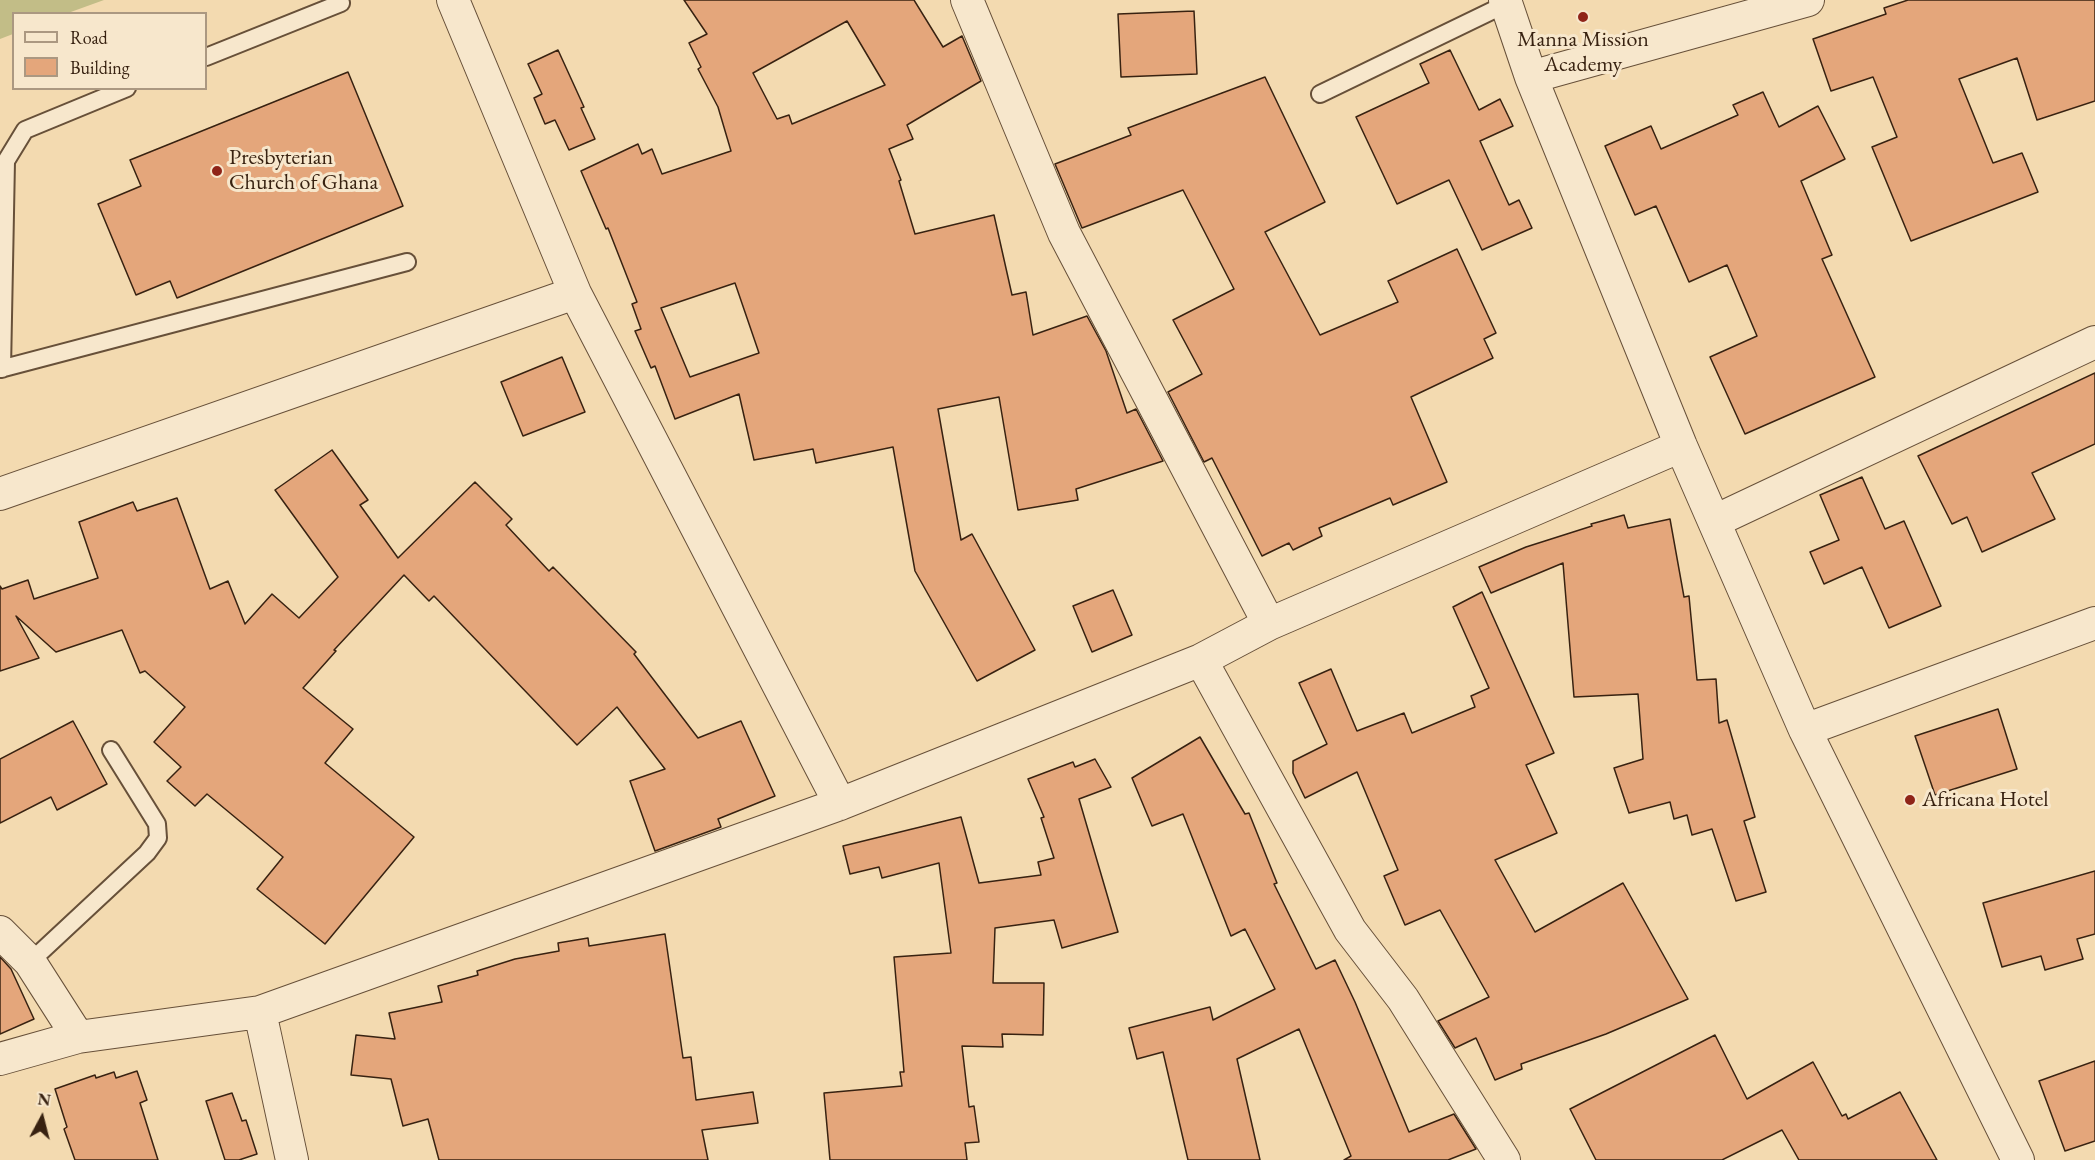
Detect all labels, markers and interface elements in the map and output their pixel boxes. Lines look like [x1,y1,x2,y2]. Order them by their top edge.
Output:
marker: Manna Mission Academy [1576,10,1590,24]
legend [12,12,207,90]
text: Road [70,26,108,49]
place label: Manna Mission Academy [1517,27,1649,78]
text: Building [70,56,130,79]
place label: Presbyterian Church of Ghana [229,145,378,196]
marker: Presbyterian Church of Ghana [210,164,224,178]
place label: Africana Hotel [1922,787,2049,813]
marker: Africana Hotel [1903,793,1917,807]
north arrow [12,1088,72,1148]
text: N [37,1088,52,1111]

